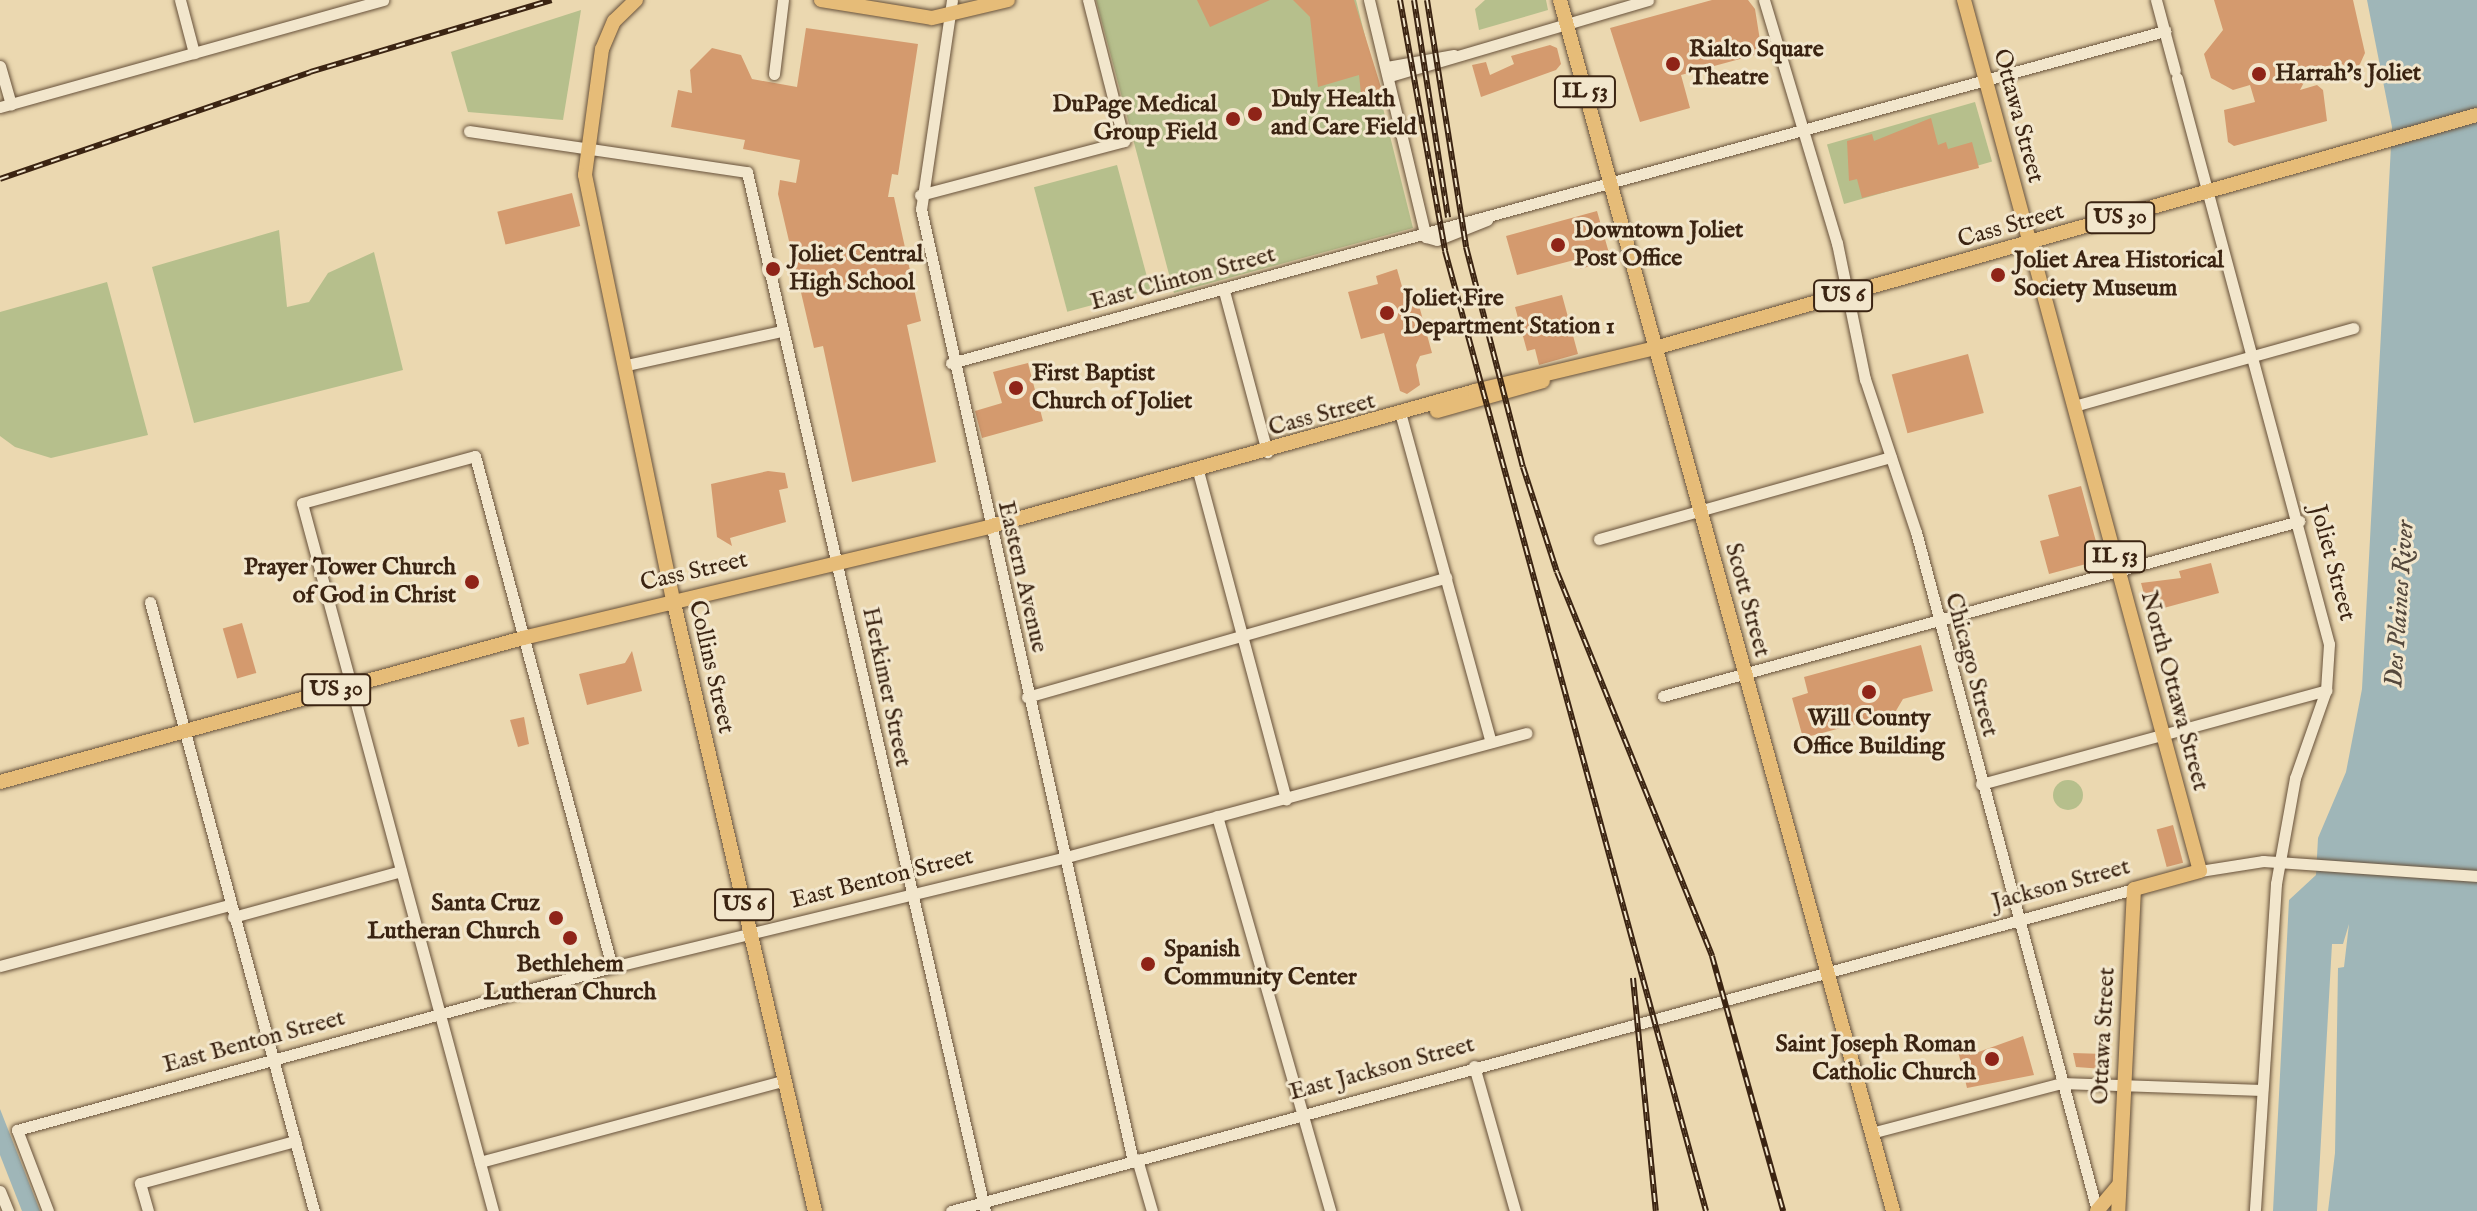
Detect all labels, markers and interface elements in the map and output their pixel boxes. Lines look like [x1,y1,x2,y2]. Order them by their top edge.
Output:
place label: Rialto Square Theatre [1689,36,1824,92]
street label: Ottawa Street [1986,46,2050,186]
marker: Rialto Square Theatre [1664,55,1682,73]
place label: Harrah's Joliet [2275,60,2421,88]
marker: Harrah's Joliet [2250,65,2268,83]
road number: IL 53 [1553,74,1617,110]
place label: Duly Health and Care Field [1271,86,1417,142]
place label: DuPage Medical Group Field [1052,91,1217,147]
marker: Duly Health and Care Field [1246,105,1264,123]
marker: DuPage Medical Group Field [1224,110,1242,128]
street label: Cass Street [1955,197,2067,255]
road number: US 30 [2084,200,2156,236]
place label: Downtown Joliet Post Office [1574,217,1743,273]
marker: Downtown Joliet Post Office [1549,236,1567,254]
street label: East Clinton Street [1087,240,1279,318]
place label: Joliet Central High School [789,241,923,297]
place label: Joliet Area Historical Society Museum [2014,247,2224,303]
marker: Joliet Central High School [764,260,782,278]
marker: Joliet Area Historical Society Museum [1989,266,2007,284]
road number: US 6 [1813,278,1873,314]
place label: Joliet Fire Department Station 1 [1403,285,1615,341]
marker: Joliet Fire Department Station 1 [1378,304,1396,322]
place label: First Baptist Church of Joliet [1032,360,1192,416]
marker: First Baptist Church of Joliet [1007,379,1025,397]
street label: Cass Street [1266,387,1378,443]
street label: Eastern Avenue [991,498,1053,656]
street label: Joliet Street [2303,502,2361,624]
water label: Des Plaines River [2379,519,2421,689]
road number: IL 53 [2083,539,2147,575]
street label: Scott Street [1718,540,1776,660]
street label: Cass Street [638,546,750,598]
place label: Prayer Tower Church of God in Christ [244,554,456,610]
marker: Prayer Tower Church of God in Christ [463,573,481,591]
street label: North Ottawa Street [2134,588,2214,794]
street label: Chicago Street [1938,590,2004,740]
street label: Collins Street [682,598,740,736]
street label: Herkimer Street [855,605,917,769]
road number: US 30 [300,672,372,708]
marker: Will County Office Building [1860,683,1878,701]
place label: Will County Office Building [1793,705,1945,761]
street label: East Benton Street [788,842,976,916]
street label: Jackson Street [1989,853,2133,917]
road number: US 6 [714,887,774,923]
place label: Santa Cruz Lutheran Church [367,890,540,946]
marker: Santa Cruz Lutheran Church [547,909,565,927]
marker: Bethlehem Lutheran Church [561,929,579,947]
place label: Spanish Community Center [1164,936,1357,992]
place label: Bethlehem Lutheran Church [484,951,656,1007]
marker: Spanish Community Center [1139,955,1157,973]
street label: Ottawa Street [2086,967,2122,1105]
street label: East Benton Street [160,1004,348,1080]
street label: East Jackson Street [1286,1030,1478,1108]
place label: Saint Joseph Roman Catholic Church [1775,1031,1976,1087]
marker: Saint Joseph Roman Catholic Church [1983,1050,2001,1068]

